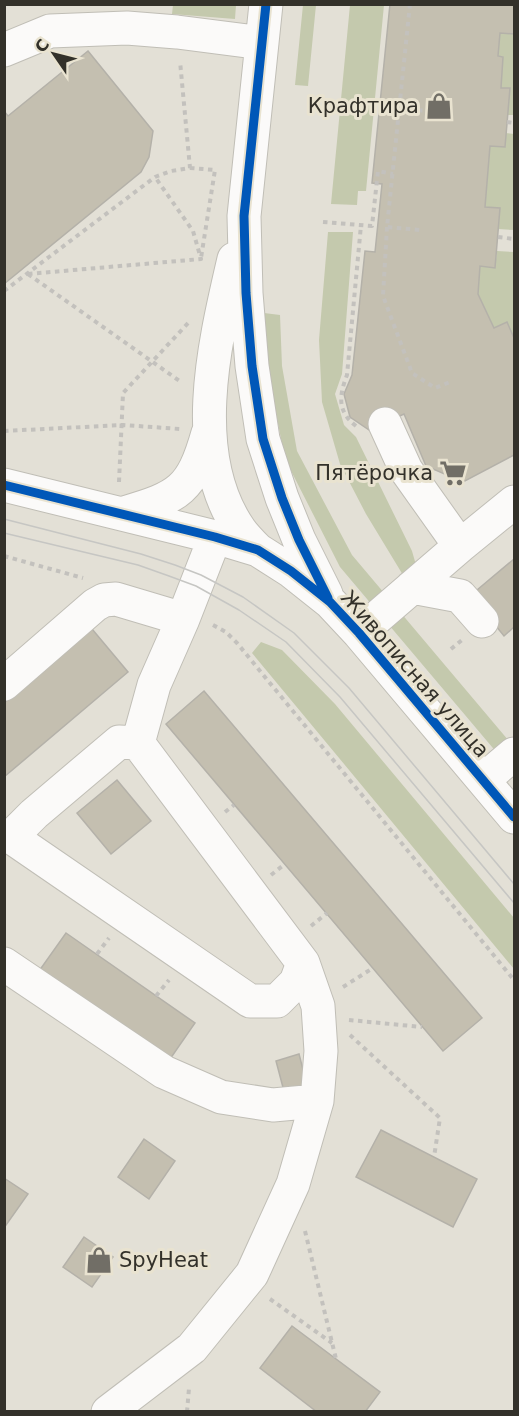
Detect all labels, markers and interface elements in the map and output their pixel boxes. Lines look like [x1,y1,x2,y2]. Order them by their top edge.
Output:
north arrow [24,24,84,84]
text: С [31,35,53,56]
shop icon: Крафтира [424,91,454,121]
place label: Крафтира [308,94,419,118]
supermarket icon: Пятёрочка [438,458,468,488]
place label: Пятёрочка [315,461,433,485]
street label: Живописная улица [336,586,494,762]
shop icon: SpyHeat [84,1245,114,1275]
place label: SpyHeat [119,1248,208,1272]

